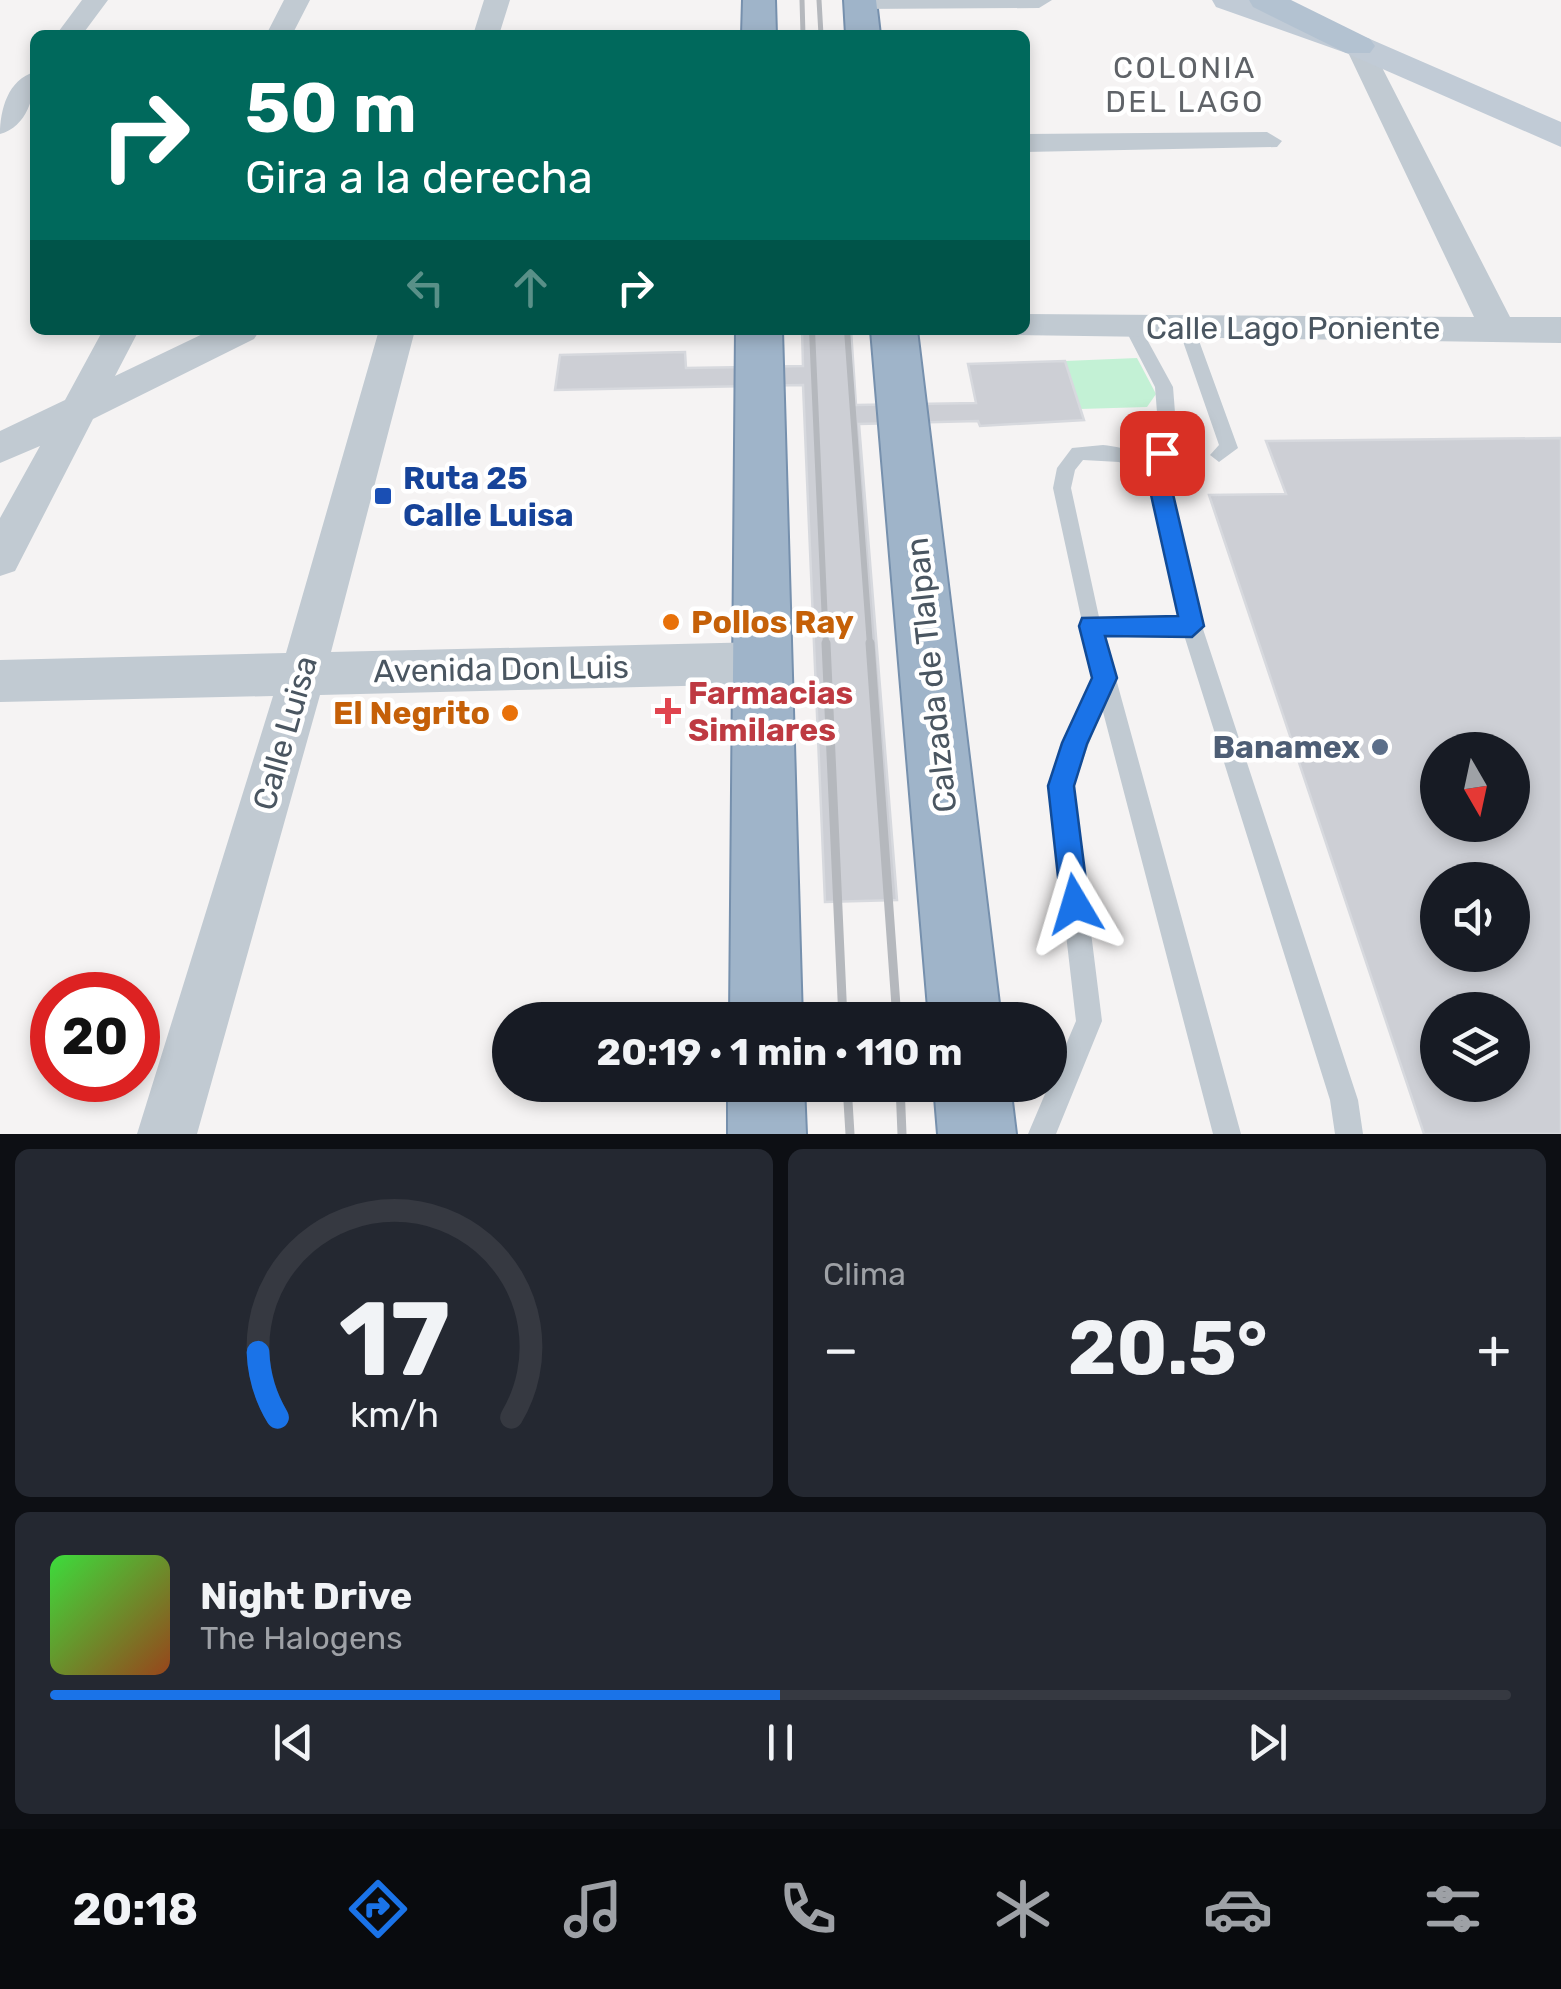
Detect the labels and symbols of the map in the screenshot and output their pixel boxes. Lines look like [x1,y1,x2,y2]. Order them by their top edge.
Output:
district label: COLONIA DEL LAGO [1105,50,1265,120]
street label: Calle Lago Poniente [1146,309,1440,347]
pin [1120,411,1205,496]
place label: Ruta 25 Calle Luisa [403,459,574,534]
marker: Ruta 25 Calle Luisa [372,485,394,507]
street label: Calzada de Tlalpan [898,536,964,814]
place label: Pollos Ray [691,603,854,641]
marker: Pollos Ray [660,611,682,633]
street label: Avenida Don Luis [373,648,629,690]
street label: Calle Luisa [245,651,325,815]
place label: Farmacias Similares [688,674,853,749]
place label: El Negrito [333,694,490,732]
marker: Farmacias Similares [657,700,679,722]
marker: El Negrito [499,702,521,724]
place label: Banamex [1213,728,1360,766]
north arrow [1420,732,1530,842]
marker: Banamex [1369,736,1391,758]
position arrow [1023,852,1127,956]
speed limit sign: 20 [30,972,160,1102]

